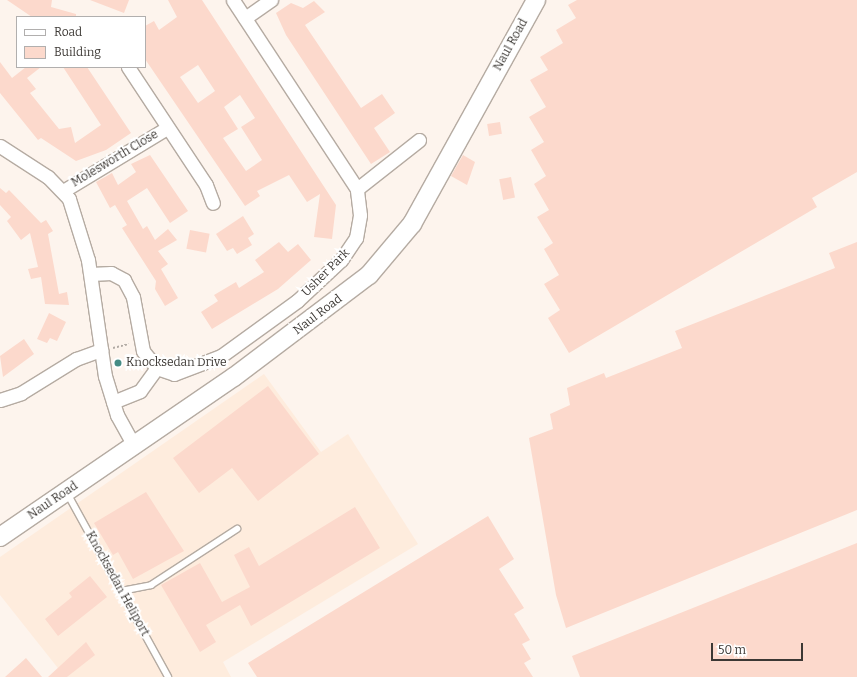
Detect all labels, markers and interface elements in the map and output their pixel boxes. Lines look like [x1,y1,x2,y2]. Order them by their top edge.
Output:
legend [16,16,146,68]
street label: Naul Road [491,16,531,74]
text: Road [54,25,82,39]
text: Building [54,45,101,59]
street label: Molesworth Close [69,127,161,191]
street label: Usher Park [299,246,353,300]
street label: Naul Road [291,292,345,338]
place label: Knocksedan Drive [126,356,227,370]
marker: Knocksedan Drive [113,358,123,368]
street label: Naul Road [25,479,81,523]
street label: Knocksedan Heliport [82,529,152,639]
scale bar [713,635,805,661]
text: 50 m [718,643,746,657]

